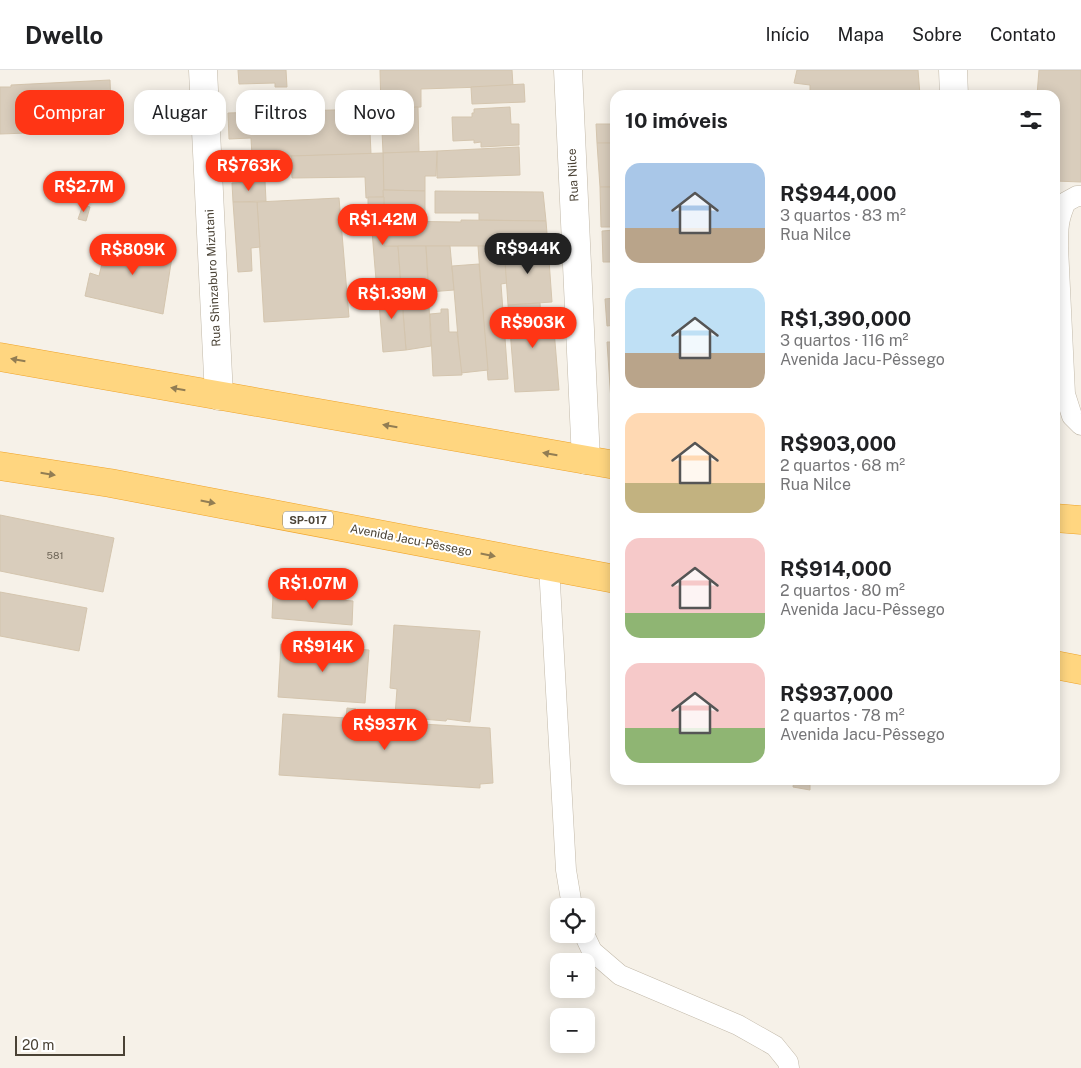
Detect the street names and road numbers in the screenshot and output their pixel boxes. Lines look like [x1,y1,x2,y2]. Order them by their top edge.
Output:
street label: Rua Nilce [565,148,581,202]
street label: Rua Shinzaburo Mizutani [202,209,224,347]
road number: SP-017 [283,512,333,528]
street label: Avenida Jacu-Pêssego [349,521,473,559]

